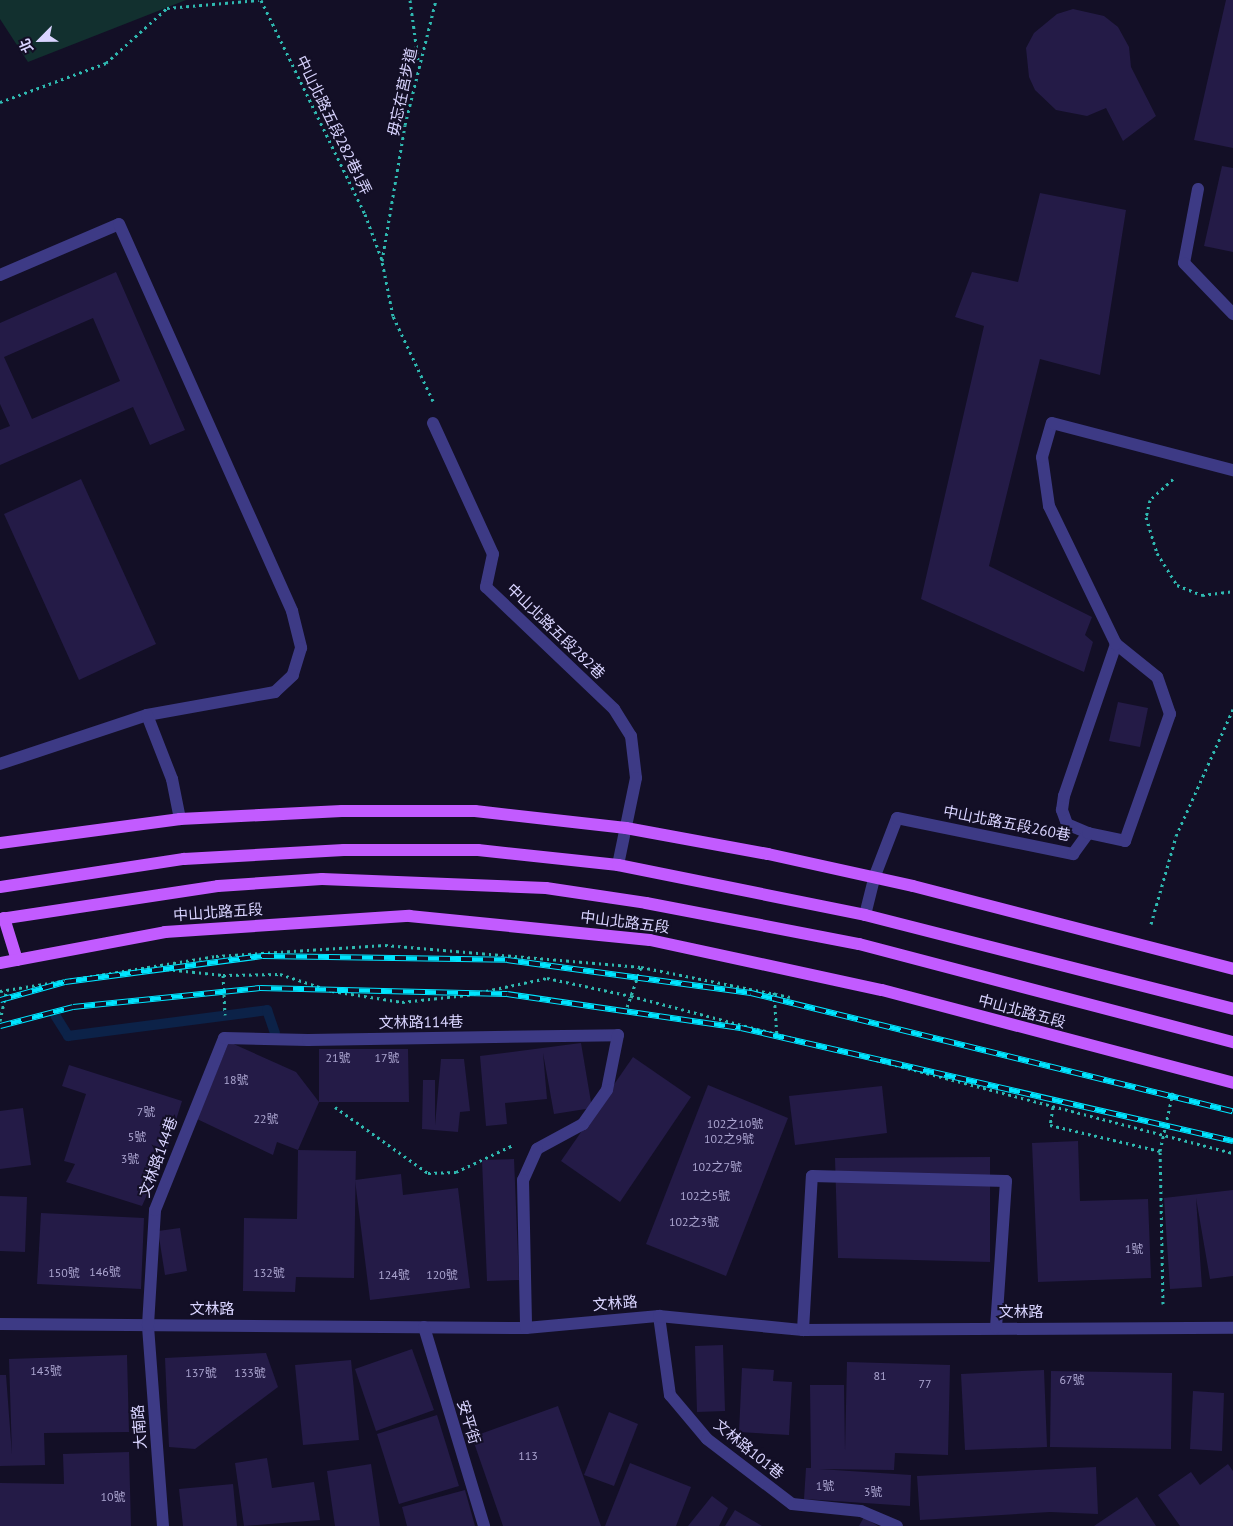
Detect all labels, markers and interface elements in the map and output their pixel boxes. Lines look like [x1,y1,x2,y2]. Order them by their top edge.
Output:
north arrow [15,15,65,65]
text: 北 [15,36,37,56]
street label: 毋忘在莒步道 [384,46,420,138]
street label: 中山北路五段282巷1弄 [292,52,376,198]
street label: 中山北路五段282巷 [503,580,609,682]
street label: 中山北路五段260巷 [942,802,1072,844]
street label: 中山北路五段 [172,900,264,924]
street label: 中山北路五段 [579,908,671,936]
street label: 中山北路五段 [976,991,1068,1031]
street label: 文林路114巷 [379,1012,463,1032]
house number: 21號 [325,1051,351,1065]
house number: 17號 [374,1051,400,1065]
house number: 18號 [223,1073,249,1087]
house number: 7號 [137,1105,155,1119]
house number: 22號 [253,1112,279,1126]
street label: 文林路144巷 [135,1114,181,1200]
house number: 102之10號 [707,1117,763,1131]
house number: 5號 [128,1130,146,1144]
house number: 102之9號 [704,1132,754,1146]
house number: 3號 [121,1152,139,1166]
house number: 102之7號 [692,1160,742,1174]
house number: 102之5號 [680,1189,730,1203]
house number: 102之3號 [669,1215,719,1229]
house number: 1號 [1125,1242,1143,1256]
house number: 146號 [89,1265,121,1279]
house number: 150號 [48,1266,80,1280]
house number: 132號 [253,1266,285,1280]
house number: 124號 [378,1268,410,1282]
house number: 120號 [426,1268,458,1282]
street label: 文林路 [592,1292,638,1314]
street label: 文林路 [190,1300,234,1318]
street label: 文林路 [999,1303,1043,1321]
house number: 143號 [30,1364,62,1378]
house number: 137號 [185,1366,217,1380]
house number: 133號 [234,1366,266,1380]
house number: 81 [873,1369,887,1383]
house number: 67號 [1059,1373,1085,1387]
house number: 77 [918,1377,932,1391]
street label: 安平街 [454,1398,484,1446]
street label: 大南路 [128,1404,150,1450]
street label: 文林路101巷 [710,1415,788,1483]
house number: 113 [518,1449,538,1463]
house number: 1號 [816,1479,834,1493]
house number: 3號 [864,1485,882,1499]
house number: 10號 [100,1490,126,1504]

